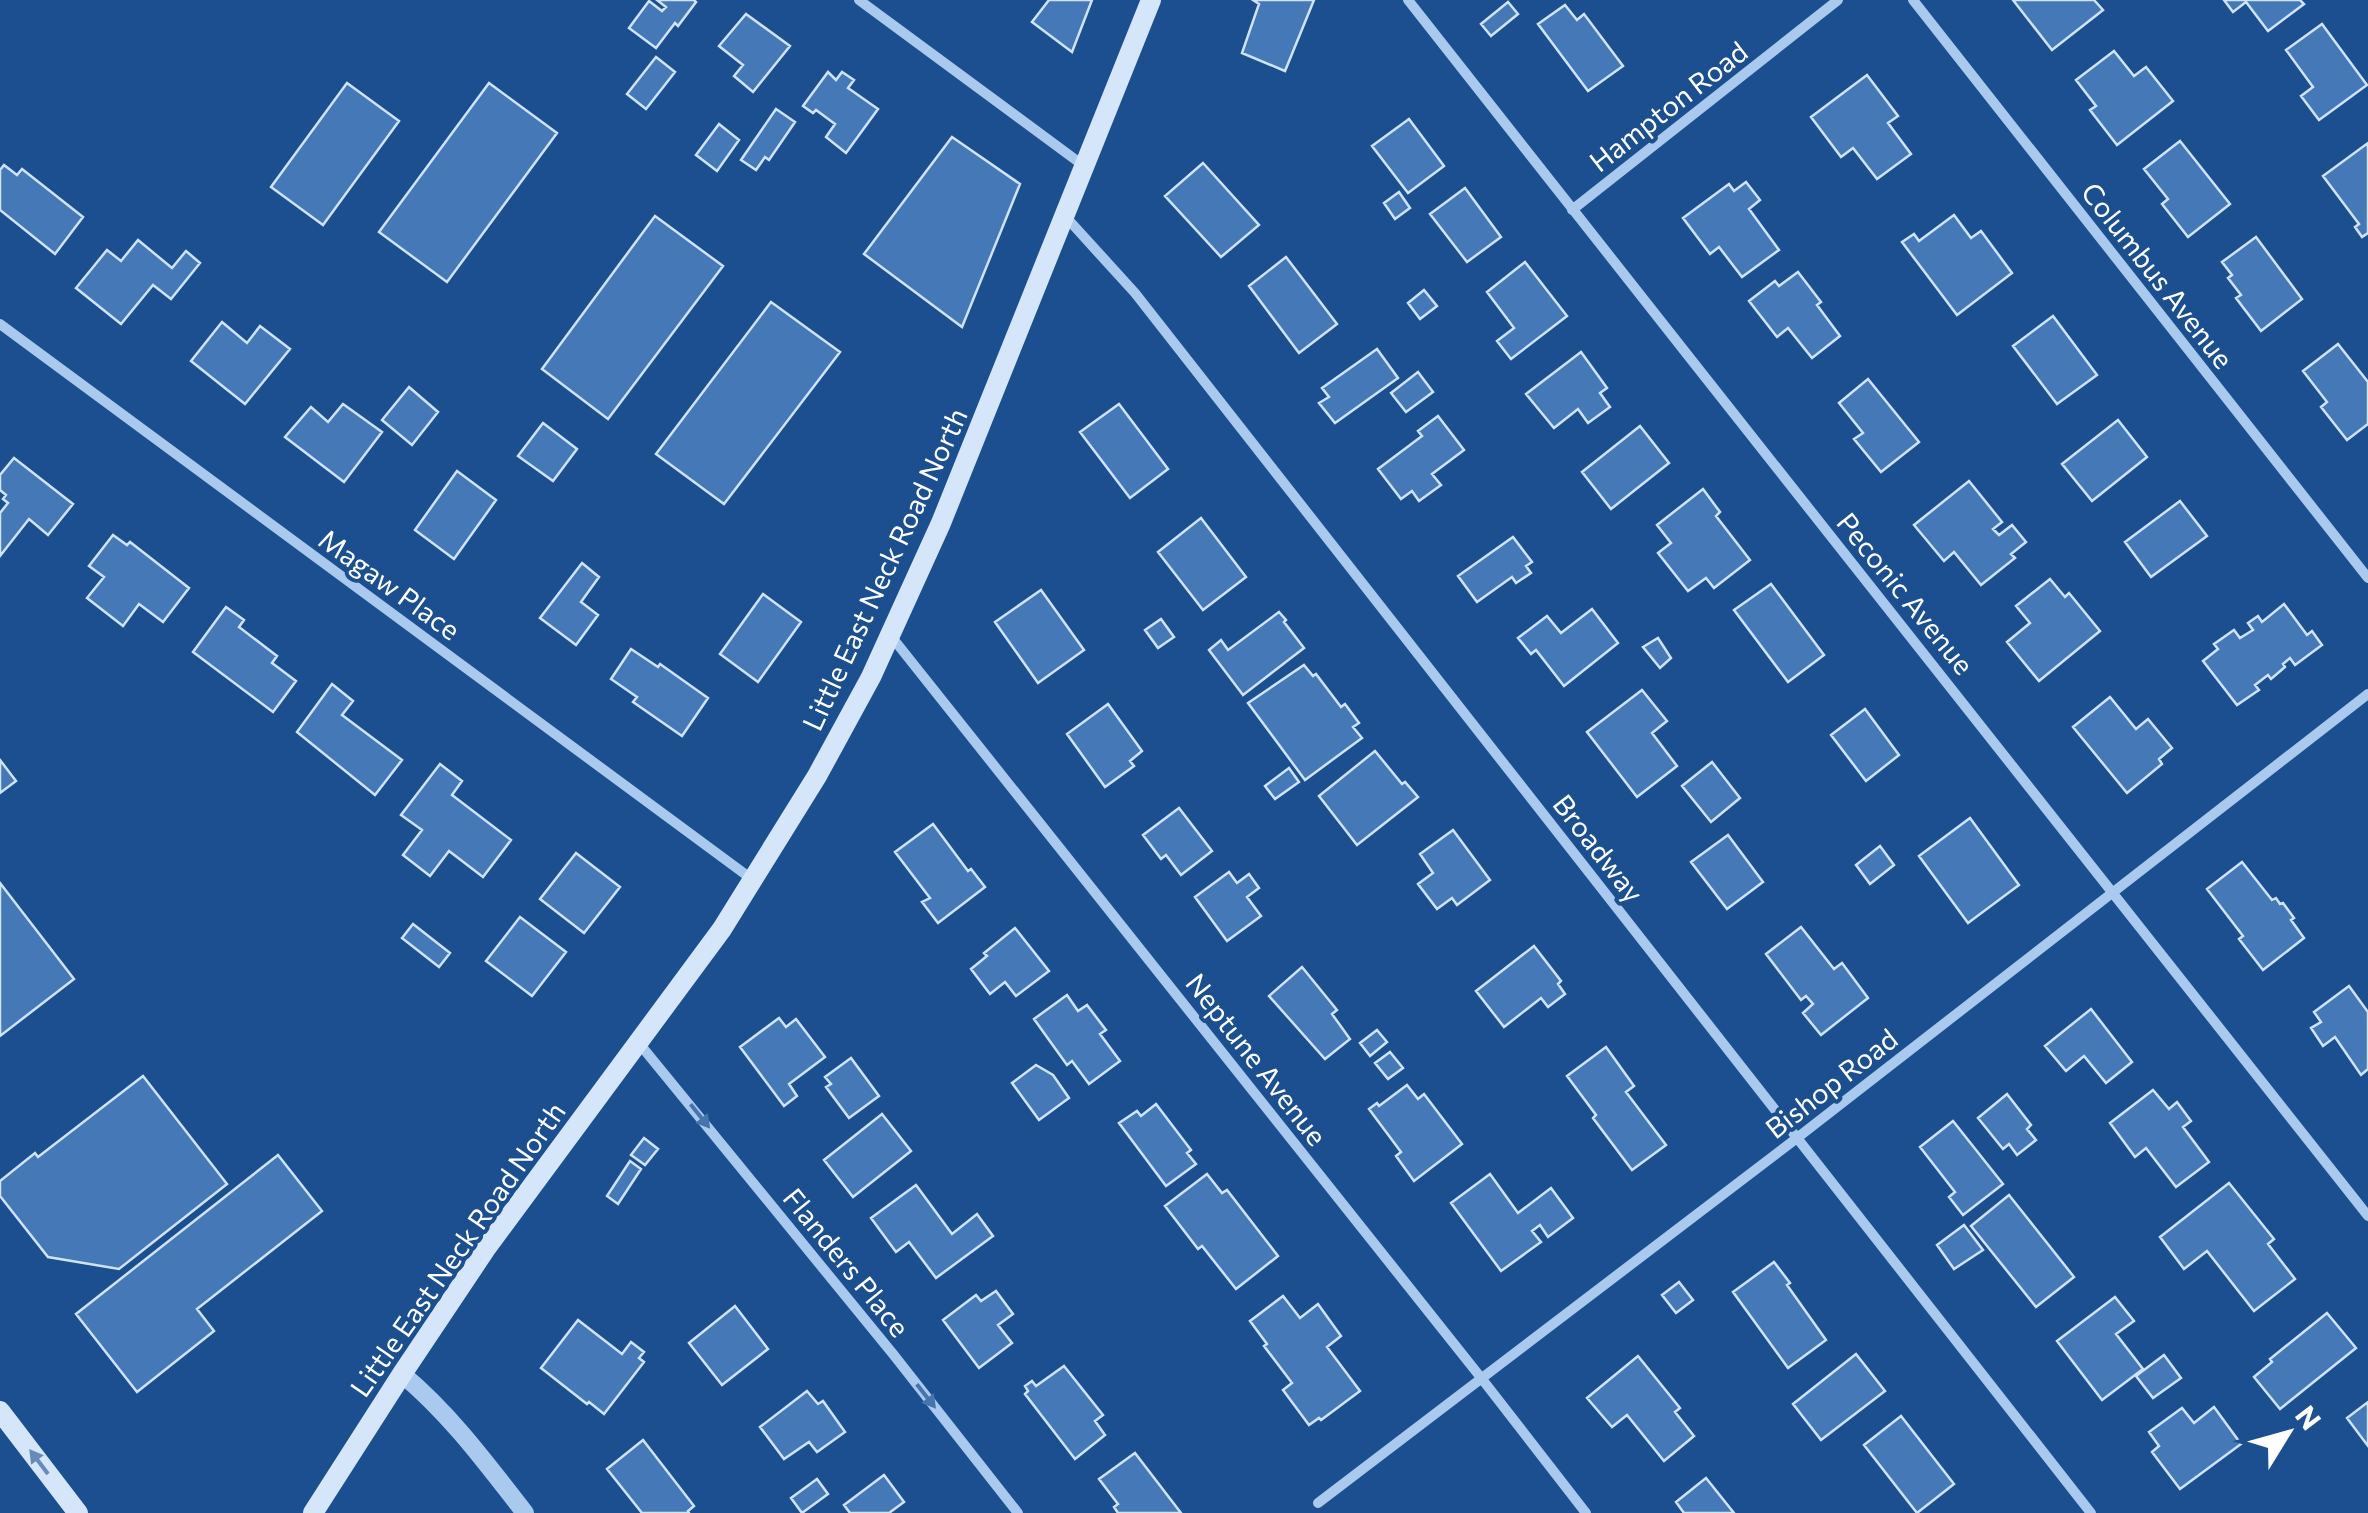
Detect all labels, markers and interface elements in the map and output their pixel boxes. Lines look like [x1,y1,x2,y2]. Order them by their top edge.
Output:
street label: Hampton Road [1582,34,1754,178]
street label: Columbus Avenue [2075,175,2241,375]
street label: Little East Neck Road North [794,402,974,736]
street label: Peconic Avenue [1830,505,1982,681]
street label: Magaw Place [313,521,467,647]
street label: Broadway [1546,787,1652,909]
street label: Neptune Avenue [1179,966,1335,1152]
street label: Bishop Road [1758,1021,1904,1145]
street label: Little East Neck Road North [342,1095,572,1403]
one-way arrow [689,1104,710,1129]
street label: Flanders Place [777,1181,917,1343]
one-way arrow [915,1383,936,1409]
north arrow [2238,1383,2338,1483]
text: N [2289,1399,2329,1436]
one-way arrow [30,1449,50,1475]

